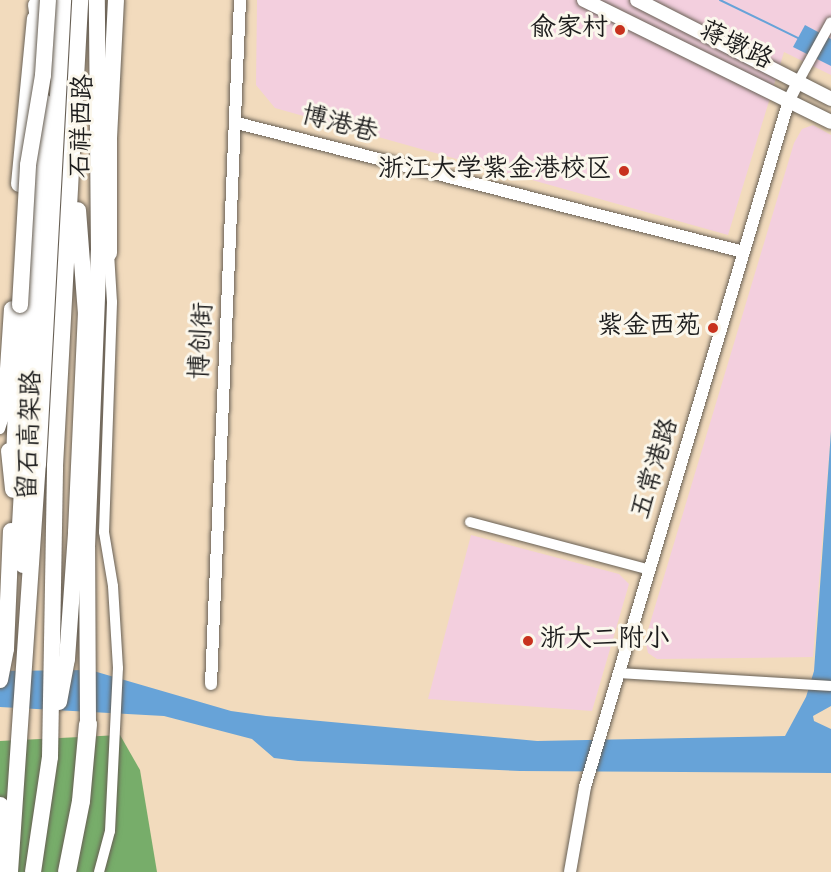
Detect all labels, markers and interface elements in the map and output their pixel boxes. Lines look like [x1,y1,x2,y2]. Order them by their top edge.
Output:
place label: 俞家村 [530,14,608,46]
street label: 蒋墩路 [693,16,777,78]
marker: 俞家村 [613,23,627,37]
street label: 石祥西路 [67,73,101,179]
street label: 博港巷 [297,101,381,151]
place label: 浙江大学紫金港校区 [378,155,612,187]
marker: 浙江大学紫金港校区 [617,164,631,178]
street label: 博创街 [186,301,222,381]
place label: 紫金西苑 [597,312,701,344]
marker: 紫金西苑 [706,321,720,335]
street label: 留石高架路 [14,369,50,501]
street label: 五常港路 [627,415,687,523]
place label: 浙大二附小 [540,625,670,657]
marker: 浙大二附小 [521,634,535,648]

